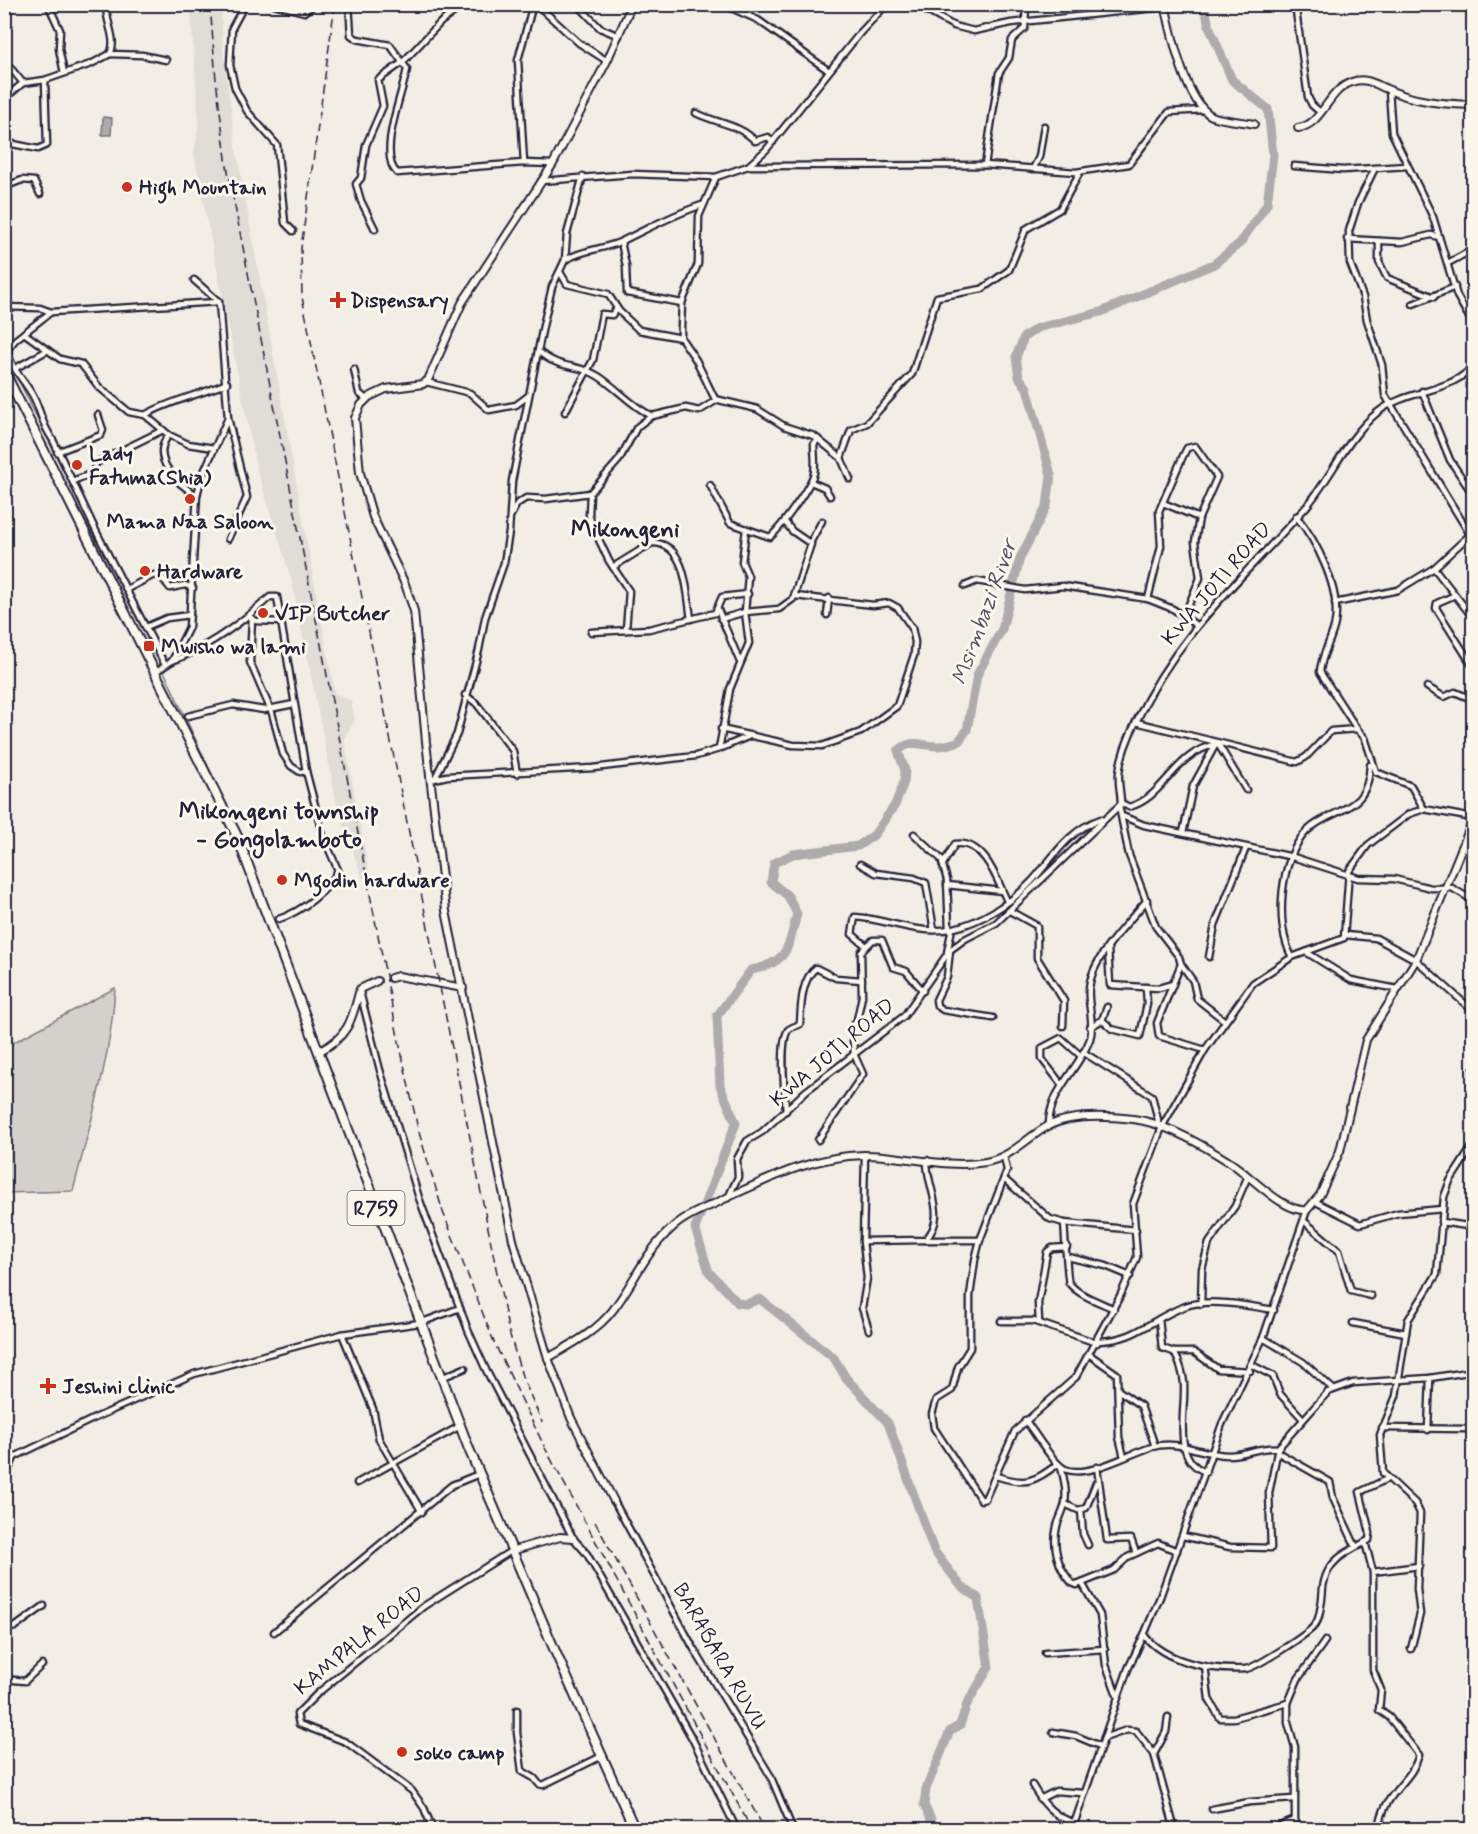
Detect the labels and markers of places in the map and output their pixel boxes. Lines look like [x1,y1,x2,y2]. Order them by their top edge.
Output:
place label: High Mountain [139,174,267,204]
marker: High Mountain [120,180,134,194]
place label: Dispensary [350,287,449,315]
marker: Dispensary [331,293,345,307]
place label: Lady Fatuma(Shia) [89,440,212,492]
marker: Lady Fatuma(Shia) [70,458,84,472]
marker: Mama Naa Saloon [183,492,197,506]
place label: Mama Naa Saloon [106,508,274,536]
place label: Hardware [157,558,243,586]
marker: Hardware [138,564,152,578]
place label: VIP Butcher [275,600,390,628]
marker: VIP Butcher [256,606,270,620]
place label: Mwisho wa lami [161,633,306,661]
marker: Mwisho wa lami [142,639,156,653]
place label: Mgodin hardware [294,867,450,897]
marker: Mgodin hardware [275,873,289,887]
place label: Jeshini clinic [62,1373,175,1401]
marker: Jeshini clinic [39,1377,57,1395]
place label: soko camp [413,1739,505,1767]
marker: soko camp [395,1745,409,1759]

